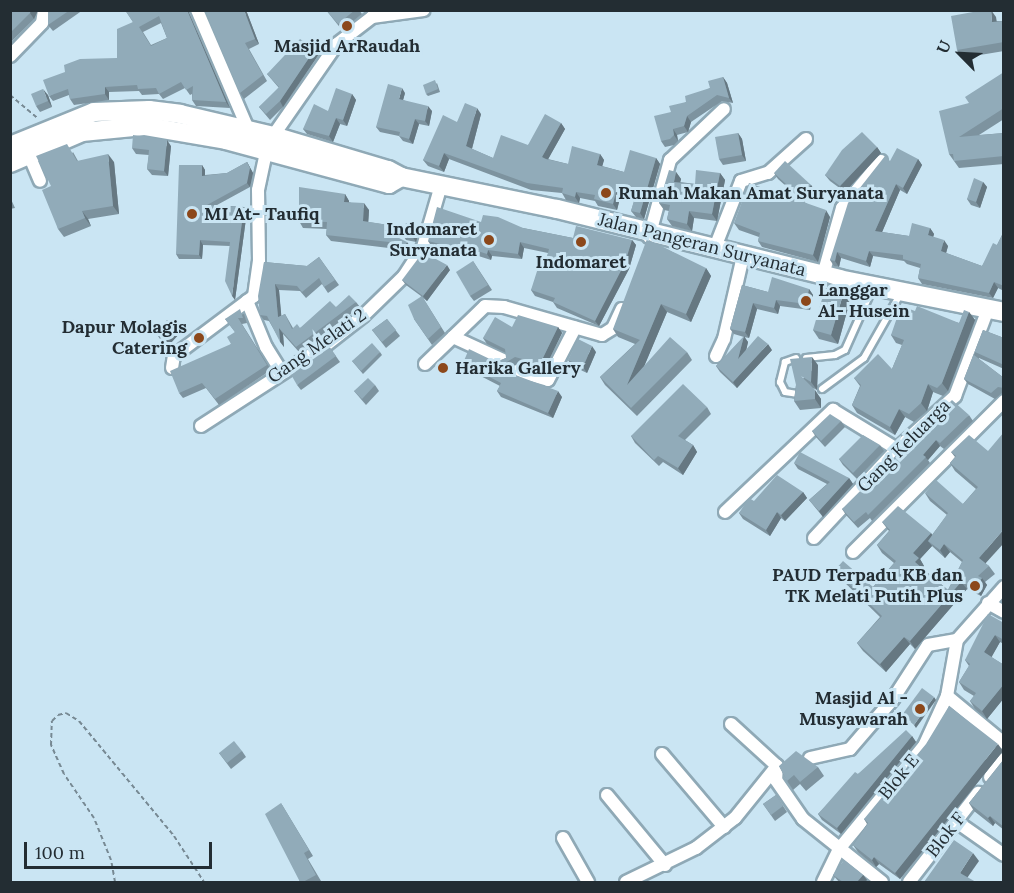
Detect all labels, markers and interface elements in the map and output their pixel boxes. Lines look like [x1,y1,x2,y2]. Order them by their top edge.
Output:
marker: Masjid ArRaudah [340,19,354,33]
north arrow [930,24,990,84]
place label: Masjid ArRaudah [274,35,420,57]
text: U [932,37,955,56]
place label: Rumah Makan Amat Suryanata [618,182,884,204]
marker: Rumah Makan Amat Suryanata [599,186,613,200]
place label: MI At- Taufiq [204,203,319,225]
marker: MI At- Taufiq [185,207,199,221]
street label: Jalan Pangeran Suryanata [596,209,808,281]
place label: Indomaret Suryanata [386,219,477,262]
marker: Indomaret Suryanata [482,233,496,247]
marker: Indomaret [574,235,588,249]
place label: Indomaret [536,251,626,273]
place label: Langgar Al- Husein [818,280,910,322]
marker: Langgar Al- Husein [799,294,813,308]
street label: Gang Melati 2 [264,304,370,388]
place label: Dapur Molagis Catering [61,317,187,360]
marker: Dapur Molagis Catering [192,331,206,345]
place label: Harika Gallery [455,357,581,379]
marker: Harika Gallery [436,361,450,375]
street label: Gang Keluarga [853,395,955,497]
place label: PAUD Terpadu KB dan TK Melati Putih Plus [772,565,963,608]
marker: PAUD Terpadu KB dan TK Melati Putih Plus [968,579,982,593]
place label: Masjid Al - Musyawarah [799,688,908,730]
marker: Masjid Al - Musyawarah [913,702,927,716]
street label: Blok E [874,750,924,804]
street label: Blok F [922,808,970,862]
scale bar [27,830,214,868]
text: 100 m [35,841,85,864]

